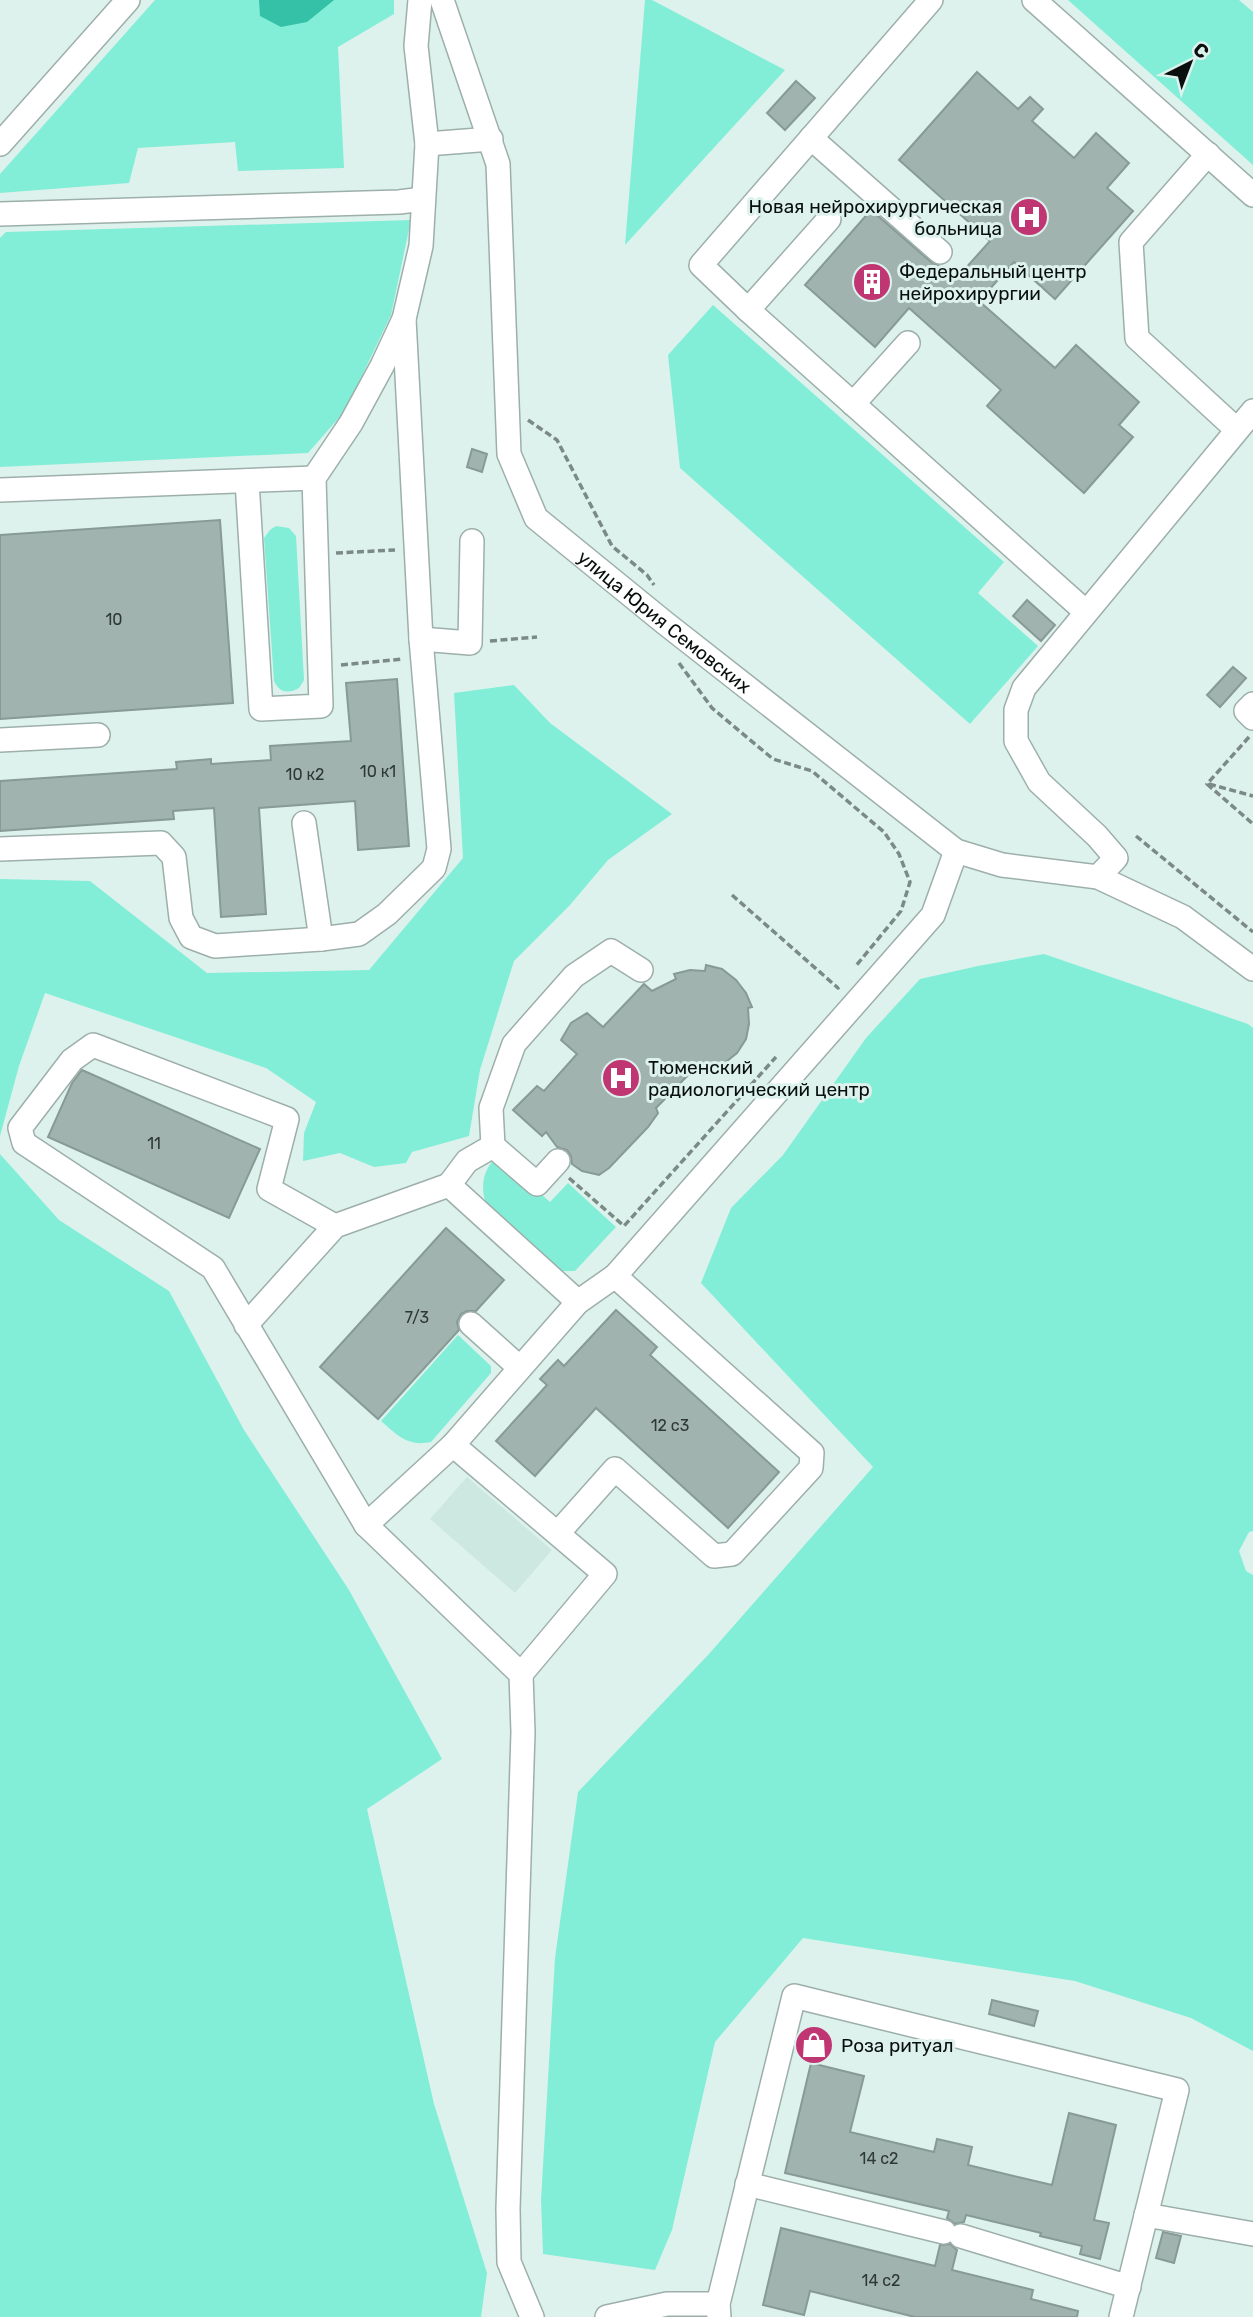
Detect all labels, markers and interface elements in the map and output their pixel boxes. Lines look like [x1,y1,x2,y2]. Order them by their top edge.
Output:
north arrow [1155,28,1225,98]
text: С [1188,38,1214,64]
place label: Новая нейрохирургическая больница [749,195,1002,240]
hospital icon: Новая нейрохирургическая больница [1008,196,1050,238]
place label: Федеральный центр нейрохирургии [899,260,1087,305]
building icon: Федеральный центр нейрохирургии [851,261,893,303]
street label: улица Юрия Семовских [573,546,756,698]
house number: 10 [105,610,123,629]
house number: 10 к1 [360,762,396,781]
house number: 10 к2 [286,765,324,784]
place label: Тюменский радиологический центр [648,1056,870,1101]
hospital icon: Тюменский радиологический центр [600,1057,642,1099]
house number: 11 [147,1134,161,1153]
house number: 7/3 [405,1308,429,1327]
house number: 12 с3 [651,1416,689,1435]
shop icon: Роза ритуал [793,2024,835,2066]
place label: Роза ритуал [841,2034,954,2057]
house number: 14 с2 [860,2149,898,2168]
house number: 14 с2 [862,2271,900,2290]

